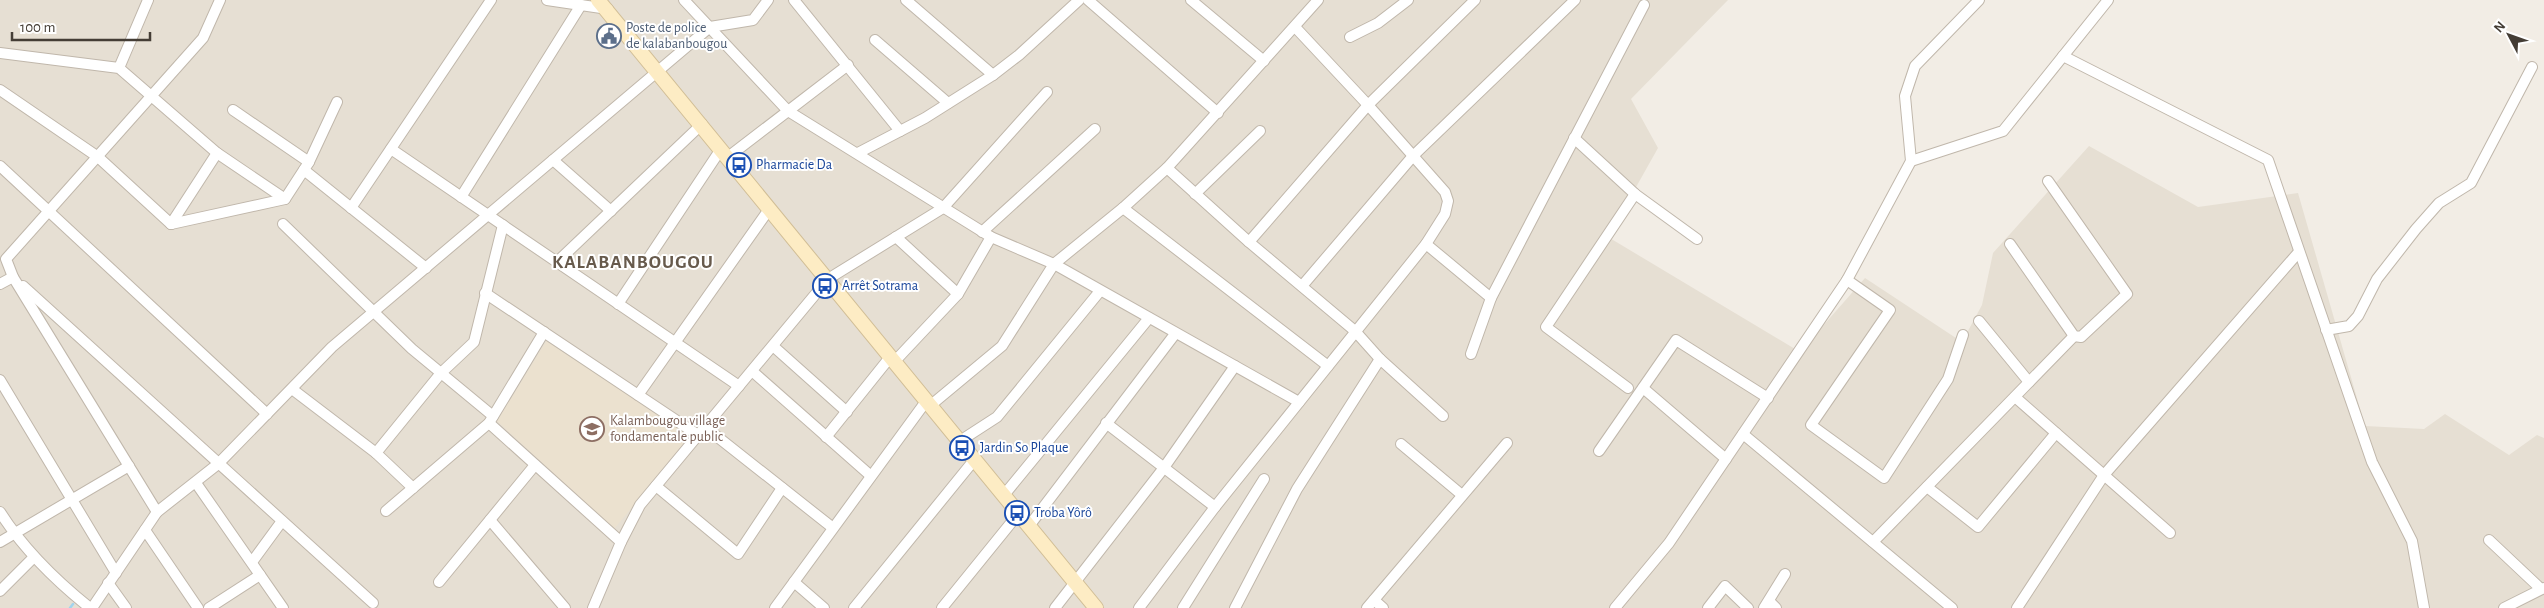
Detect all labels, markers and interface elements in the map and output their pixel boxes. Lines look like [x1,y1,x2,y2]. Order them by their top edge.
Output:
scale bar [12,10,150,42]
north arrow [2484,10,2534,60]
text: N [2491,19,2508,35]
text: 100 m [20,20,55,35]
place label: Poste de police de kalabanbougou [626,21,727,51]
public building icon: Poste de police de kalabanbougou [596,23,622,49]
bus stop icon: Pharmacie Da [726,152,752,178]
place label: Pharmacie Da [756,158,833,172]
district label: KALABANBOUGOU [552,253,714,272]
bus stop icon: Arrêt Sotrama [812,273,838,299]
place label: Arrêt Sotrama [842,279,919,293]
place label: Kalambougou village fondamentale public [610,414,725,444]
school or university icon: Kalambougou village fondamentale public [579,416,605,442]
bus stop icon: Jardin So Plaque [949,435,975,461]
place label: Jardin So Plaque [980,441,1069,455]
bus stop icon: Troba Yôrô [1004,500,1030,526]
place label: Troba Yôrô [1034,506,1092,520]

